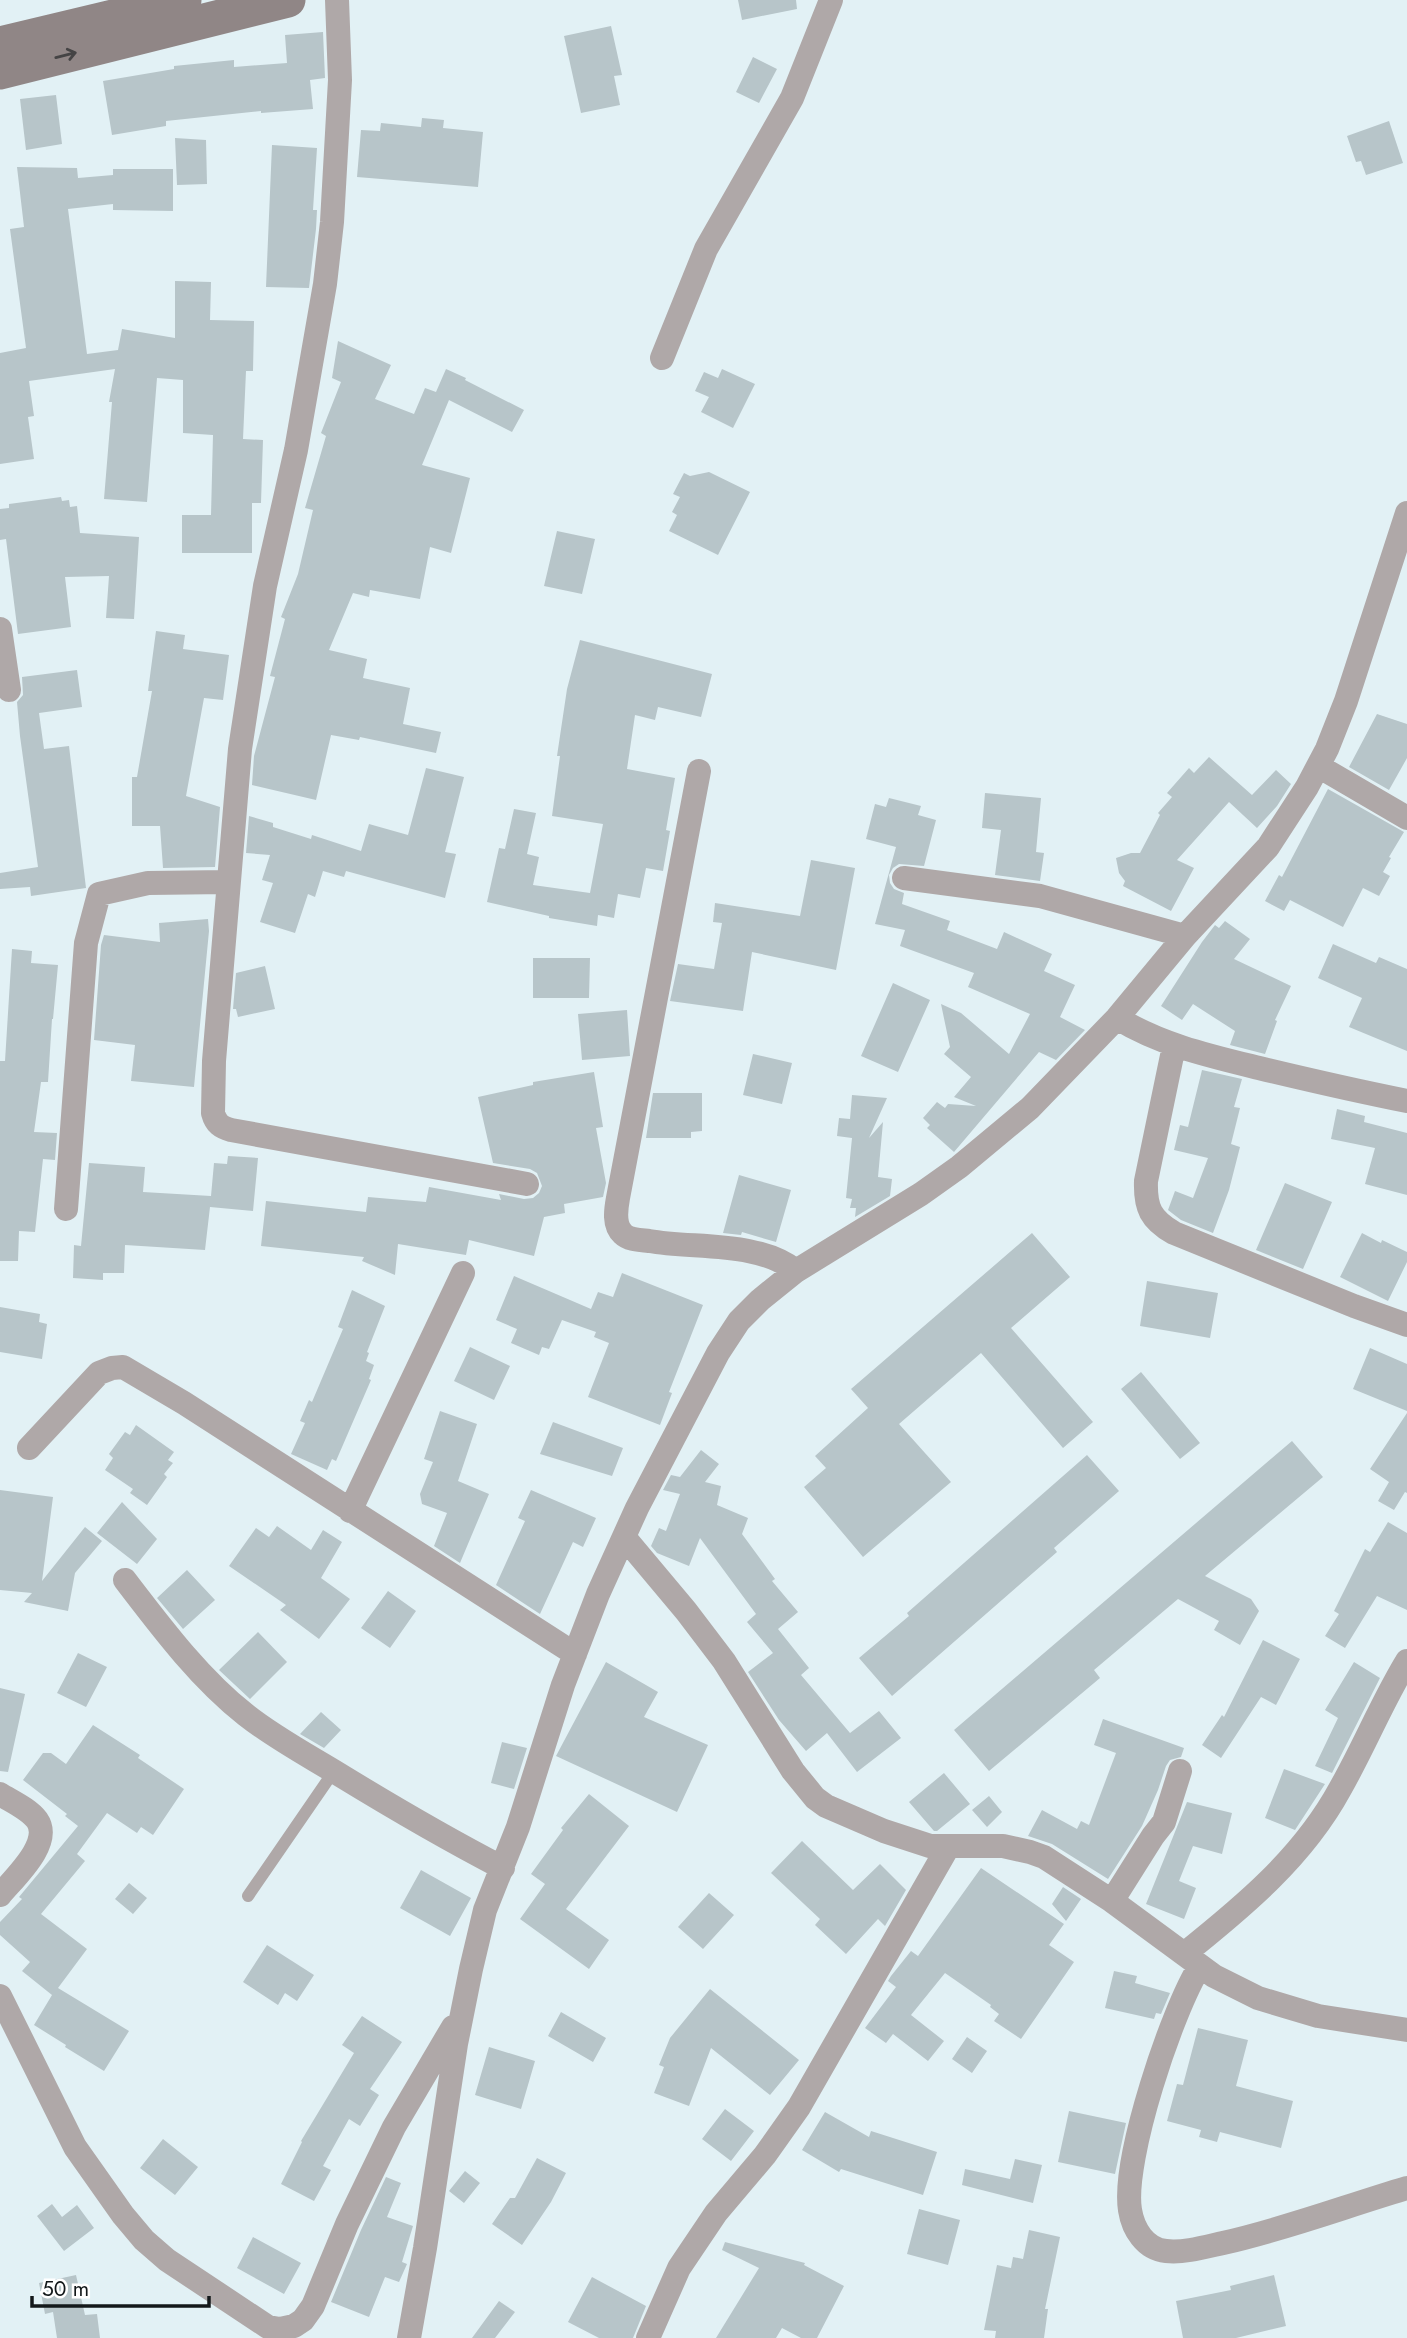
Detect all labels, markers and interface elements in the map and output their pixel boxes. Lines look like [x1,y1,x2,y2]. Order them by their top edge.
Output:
one-way arrow [54,48,77,61]
scale bar [32,2264,208,2308]
text: 50 m [42,2274,89,2304]

